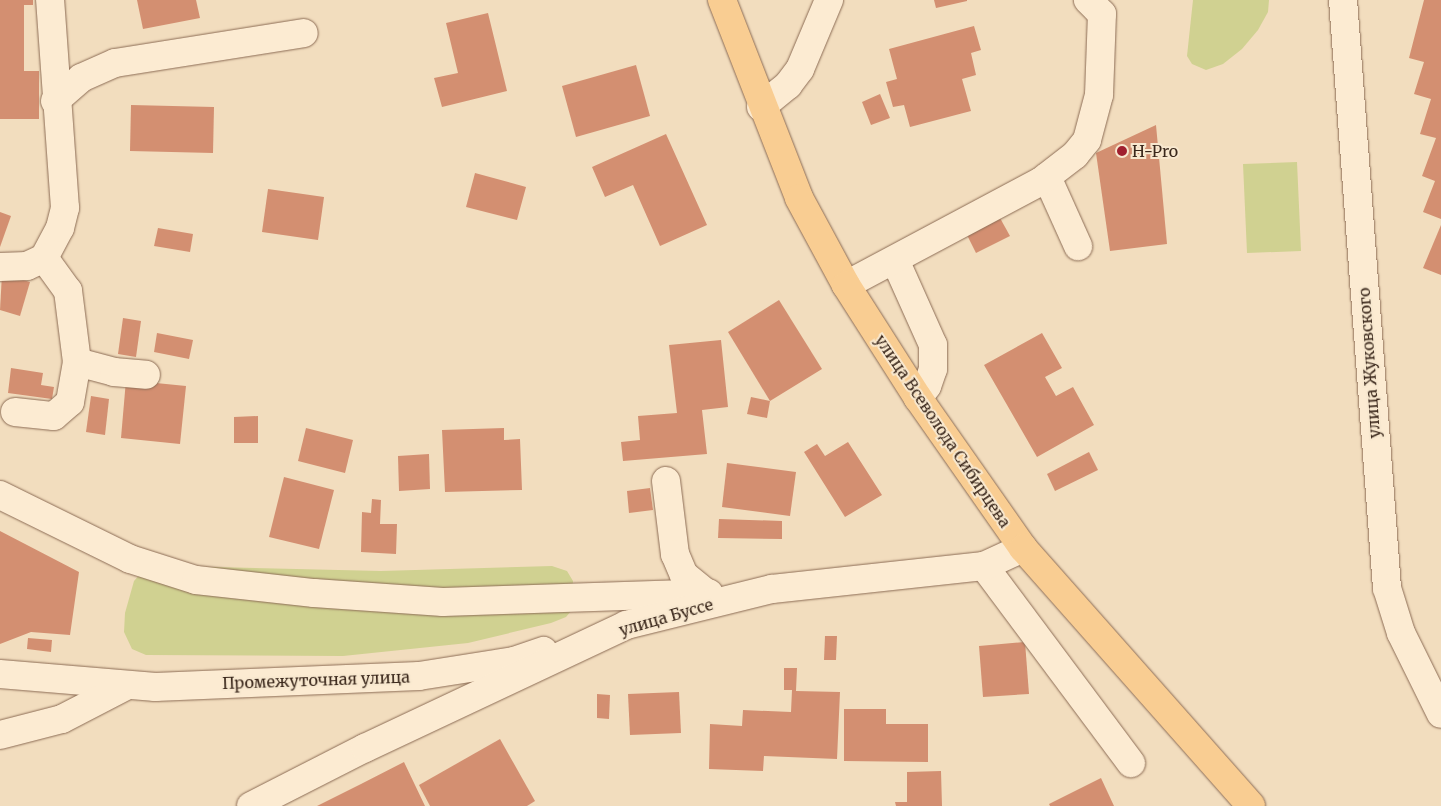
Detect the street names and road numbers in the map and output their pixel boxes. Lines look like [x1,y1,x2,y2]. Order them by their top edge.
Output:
street label: улица Жуковского [1354,287,1384,439]
street label: улица Всеволода Сибирцева [871,331,1015,531]
street label: улица Буссе [617,594,715,640]
street label: Промежуточная улица [222,667,410,693]

